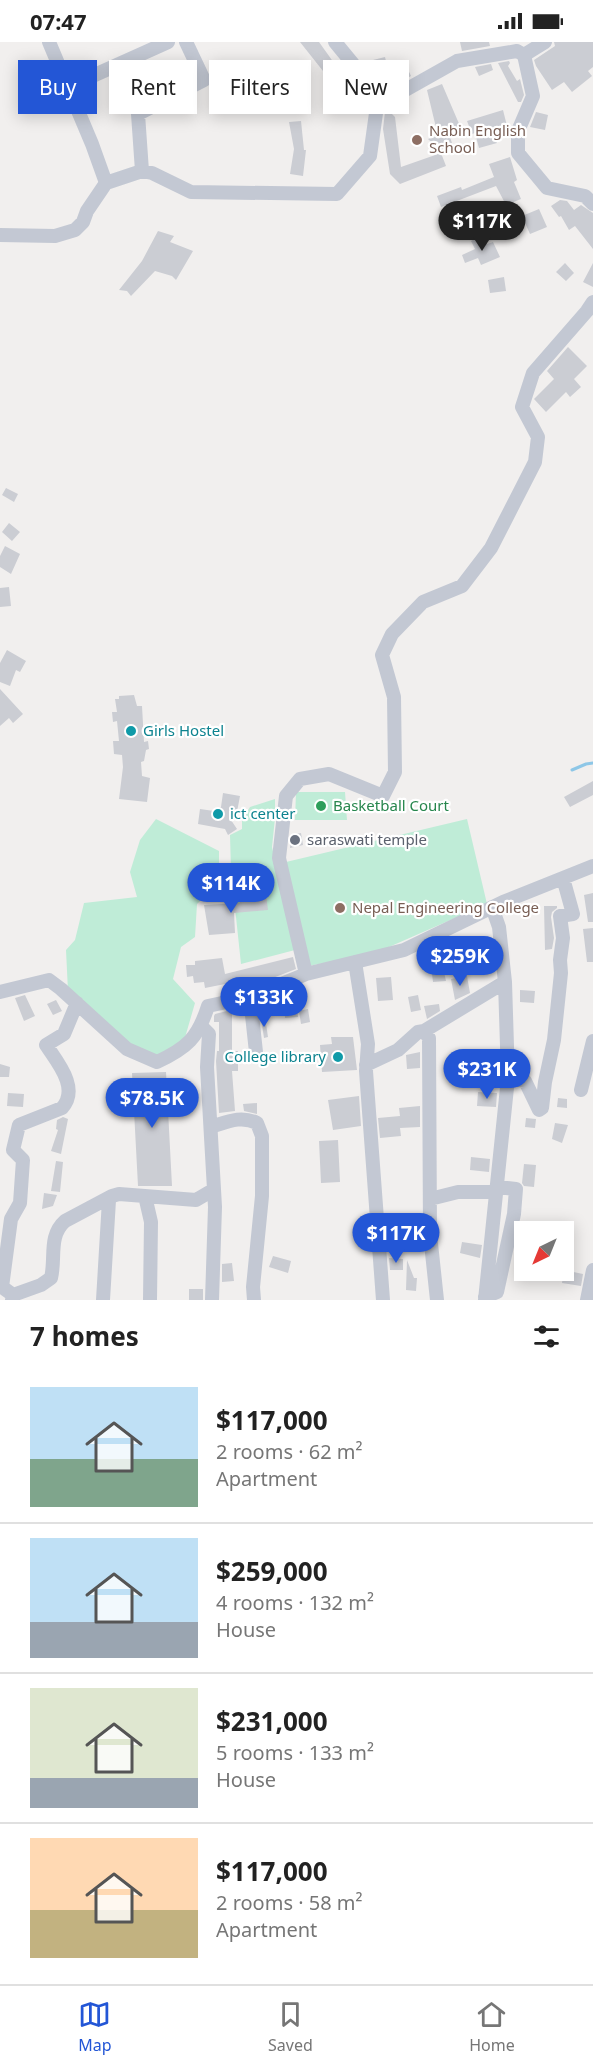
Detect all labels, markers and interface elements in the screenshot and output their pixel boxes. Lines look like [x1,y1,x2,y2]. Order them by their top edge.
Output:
text: 07:47 [30,6,87,36]
chip: Buy [18,60,97,114]
chip: Rent [109,60,197,114]
chip: Filters [209,60,311,114]
chip: New [323,60,409,114]
place label: Nabin English School [429,120,526,157]
marker: Nabin English School [410,133,424,147]
pin: $117K [440,201,524,252]
text: $117K [452,207,512,234]
place label: Girls Hostel [143,720,224,740]
marker: Girls Hostel [124,724,138,738]
place label: Basketball Court [333,795,450,815]
marker: Basketball Court [314,799,328,813]
place label: ict center [230,803,295,823]
marker: ict center [211,807,225,821]
place label: saraswati temple [307,829,427,849]
marker: saraswati temple [288,833,302,847]
pin: $114K [189,863,273,914]
text: $114K [201,869,261,896]
place label: Nepal Engineering College [352,897,539,917]
marker: Nepal Engineering College [333,901,347,915]
pin: $259K [418,936,502,987]
text: $259K [430,942,490,969]
pin: $133K [222,977,306,1028]
text: $133K [234,983,294,1010]
place label: College library [225,1046,326,1066]
pin: $231K [445,1049,529,1100]
marker: College library [331,1050,345,1064]
text: $231K [457,1055,517,1082]
pin: $78.5K [103,1078,201,1129]
text: $78.5K [120,1084,184,1111]
pin: $117K [354,1213,438,1264]
text: $117K [366,1219,426,1246]
north arrow [514,1221,574,1281]
map controls [514,1221,574,1281]
text: 7 homes [30,1318,139,1354]
icon: filters [530,1320,563,1353]
text: $117,000 [216,1402,328,1438]
icon: home [78,1411,150,1483]
text: 2 rooms · 62 m² [216,1438,363,1465]
text: Apartment [216,1465,317,1492]
text: $259,000 [216,1553,328,1589]
icon: home [78,1562,150,1634]
text: 4 rooms · 132 m² [216,1589,374,1616]
text: House [216,1616,276,1643]
text: $231,000 [216,1703,328,1739]
icon: home [78,1712,150,1784]
text: 5 rooms · 133 m² [216,1739,374,1766]
text: House [216,1766,276,1793]
text: $117,000 [216,1853,328,1889]
icon: home [78,1862,150,1934]
text: 2 rooms · 58 m² [216,1889,363,1916]
text: Apartment [216,1916,317,1943]
tab: Map [78,1998,112,2056]
tab: Saved [268,1998,313,2056]
tab: Home [469,1998,515,2056]

